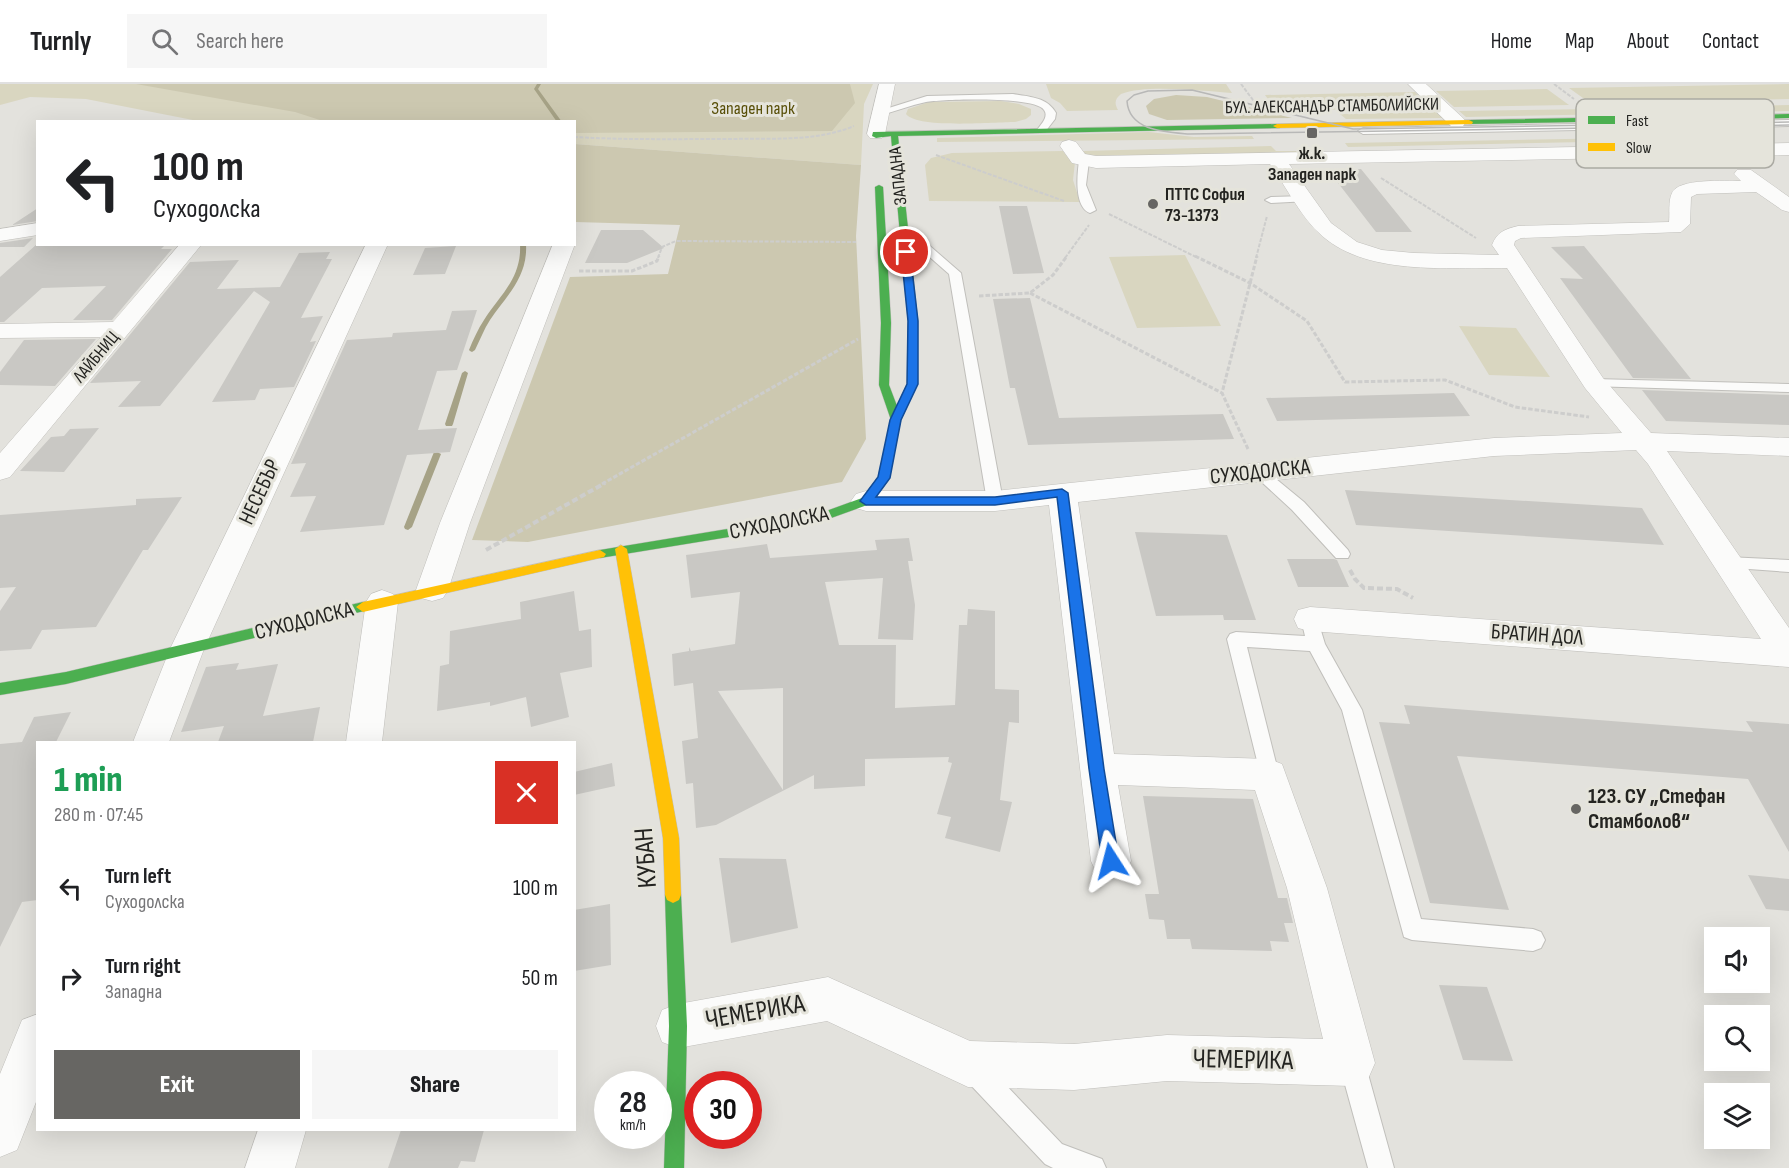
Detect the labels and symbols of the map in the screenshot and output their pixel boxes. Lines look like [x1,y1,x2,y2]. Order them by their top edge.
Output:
street label: БУЛ. АЛЕКСАНДЪР СТАМБОЛИЙСКИ [1225,94,1439,118]
park label: Западен парк [711,98,795,119]
legend [1576,99,1774,168]
text: Fast [1626,112,1649,131]
marker: ж.к. Западен парк [1305,126,1319,140]
text: Slow [1626,139,1651,158]
place label: ж.к. Западен парк [1268,143,1356,185]
street label: ЗАПАДНА [884,146,911,206]
place label: ПТТС София 73-1373 [1165,184,1245,226]
marker: ПТТС София 73-1373 [1146,197,1160,211]
pin [880,226,931,277]
street label: ЛАЙБНИЦ [68,327,123,387]
street label: СУХОДОЛСКА [1209,453,1312,491]
street label: НЕСЕБЪР [233,455,287,529]
street label: СУХОДОЛСКА [727,500,831,546]
street label: СУХОДОЛСКА [252,596,357,646]
street label: БРАТИН ДОЛ [1490,618,1585,652]
place label: 123. СУ „Стефан Стамболов“ [1588,783,1725,835]
marker: 123. СУ „Стефан Стамболов“ [1569,802,1583,816]
street label: КУБАН [628,827,664,889]
position arrow [1079,829,1143,893]
street label: ЧЕМЕРИКА [703,987,808,1036]
street label: ЧЕМЕРИКА [1192,1043,1294,1077]
speed limit sign: 30 [684,1071,762,1149]

